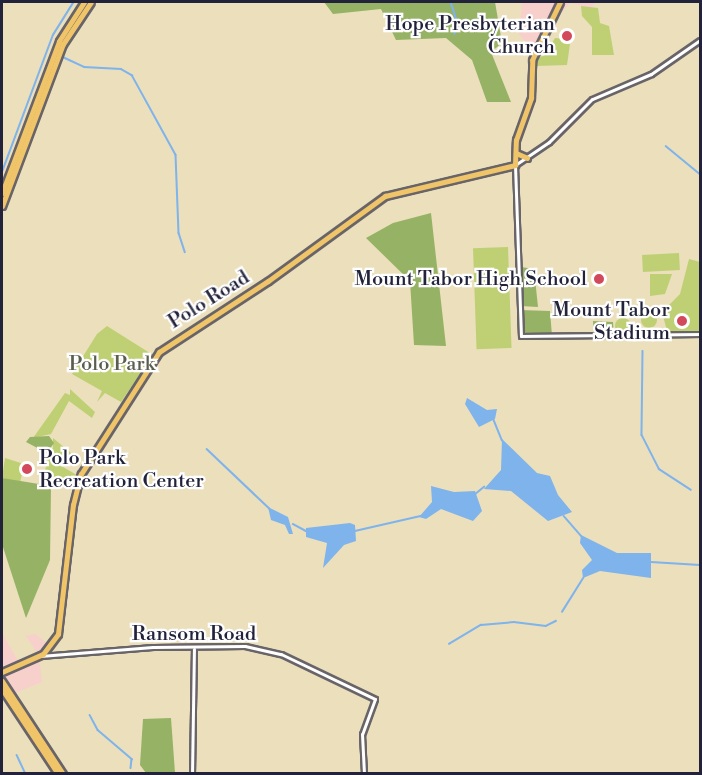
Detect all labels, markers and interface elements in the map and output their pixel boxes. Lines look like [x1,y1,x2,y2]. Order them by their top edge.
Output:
place label: Hope Presbyterian Church [385,13,555,60]
marker: Hope Presbyterian Church [560,29,574,43]
street label: Polo Road [164,266,254,334]
place label: Mount Tabor High School [354,267,587,291]
marker: Mount Tabor High School [592,272,606,286]
place label: Mount Tabor Stadium [552,298,670,345]
marker: Mount Tabor Stadium [675,314,689,328]
park label: Polo Park [69,352,155,376]
place label: Polo Park Recreation Center [39,446,204,493]
marker: Polo Park Recreation Center [20,462,34,476]
street label: Ransom Road [132,622,256,646]

